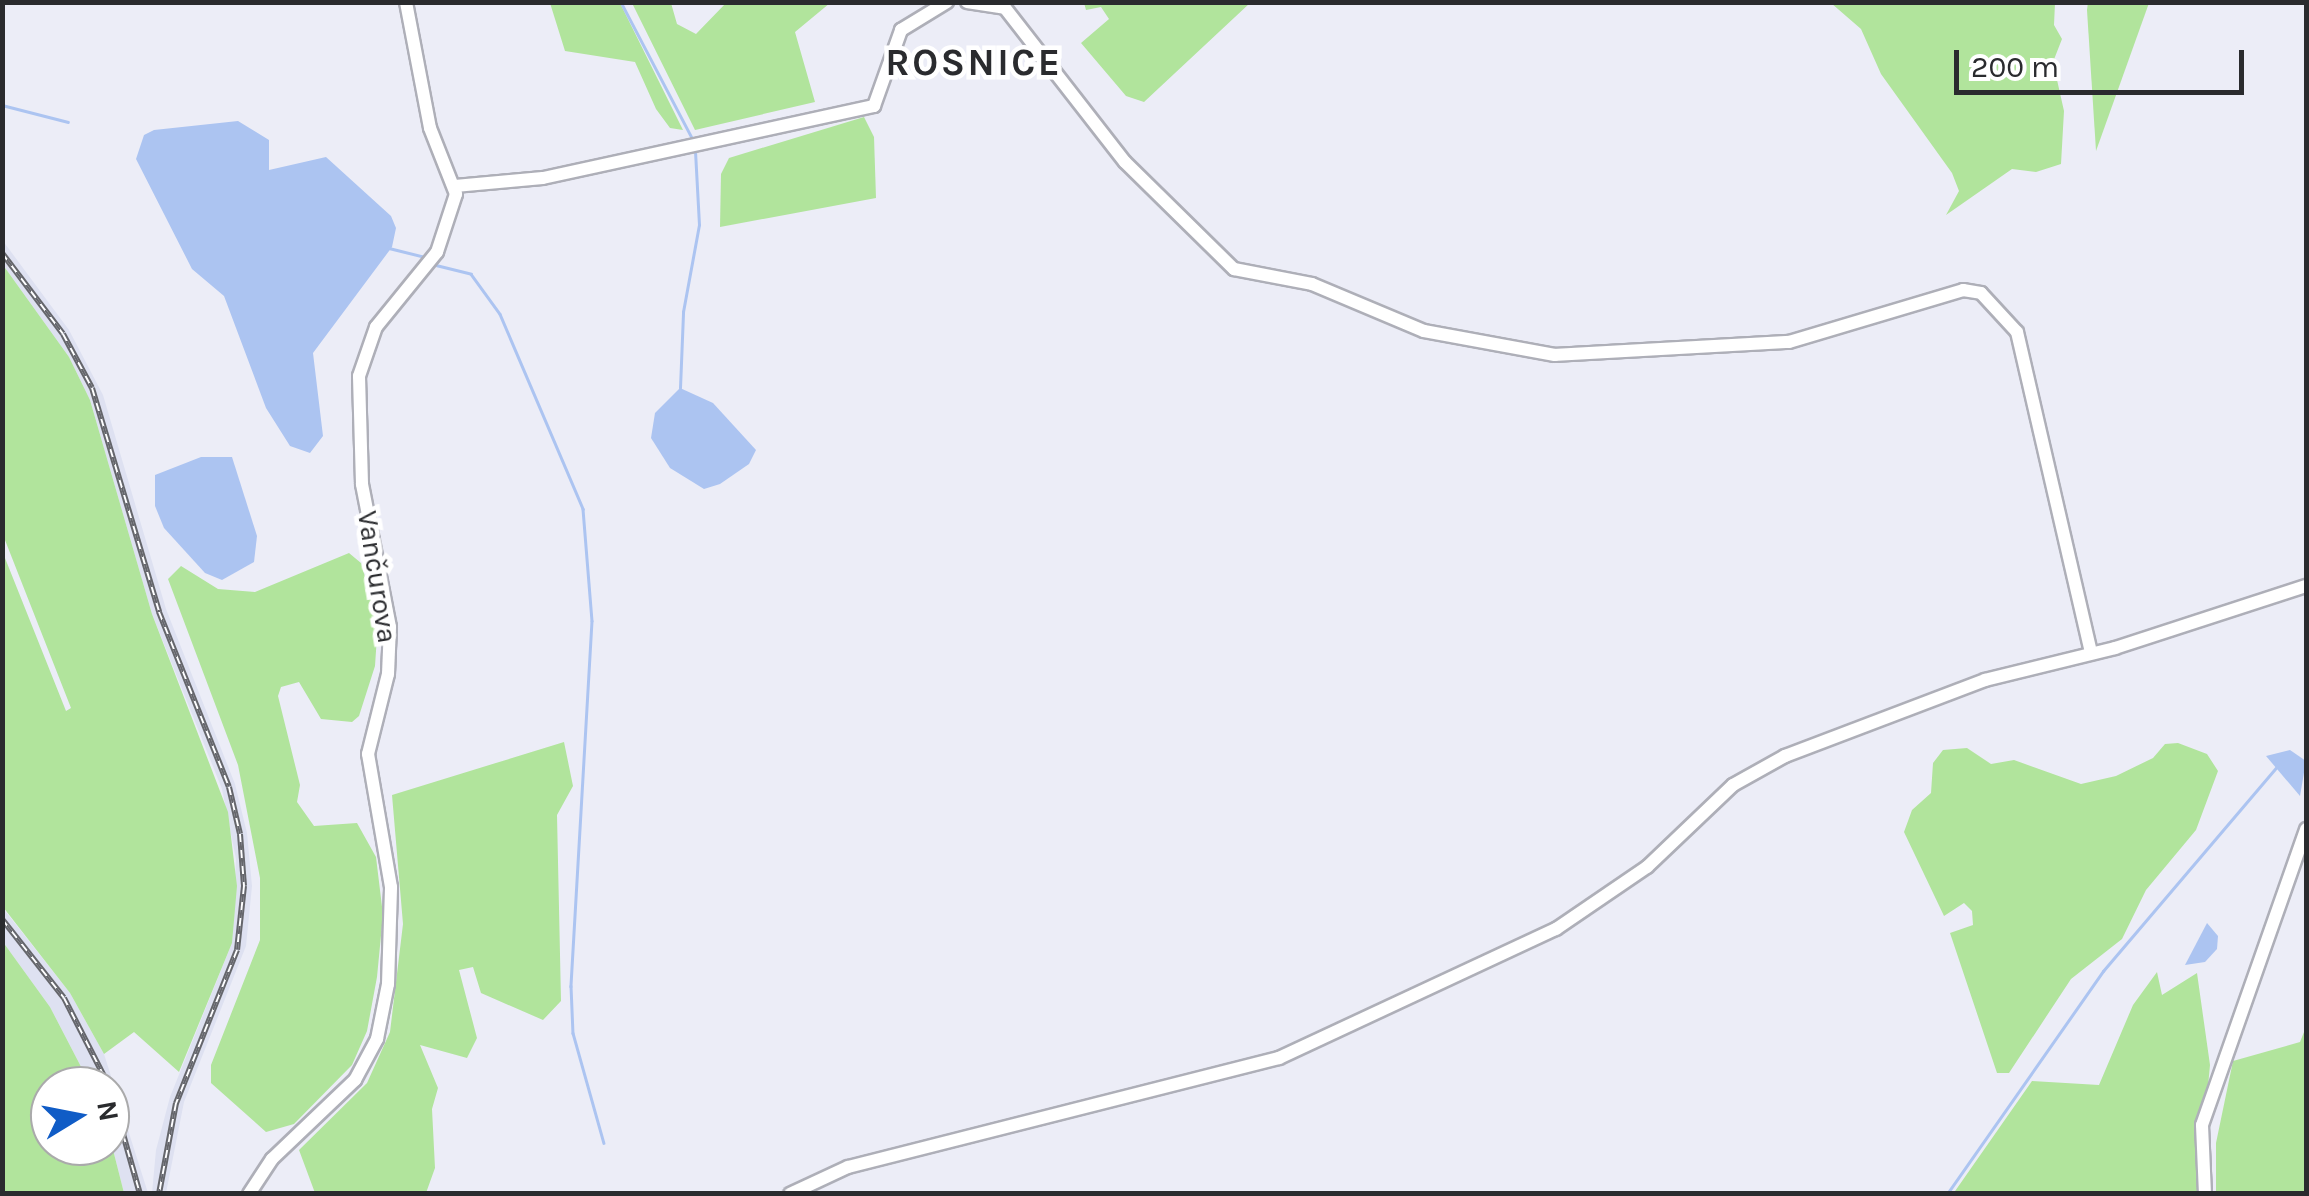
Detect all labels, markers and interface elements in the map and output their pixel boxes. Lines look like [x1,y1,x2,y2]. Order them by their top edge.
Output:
scale bar [1959,30,2249,92]
district label: ROSNICE [885,40,1063,86]
text: 200 m [1971,49,2059,85]
street label: Vančurova [350,508,404,646]
north arrow [30,1066,130,1166]
text: N [90,1098,126,1124]

